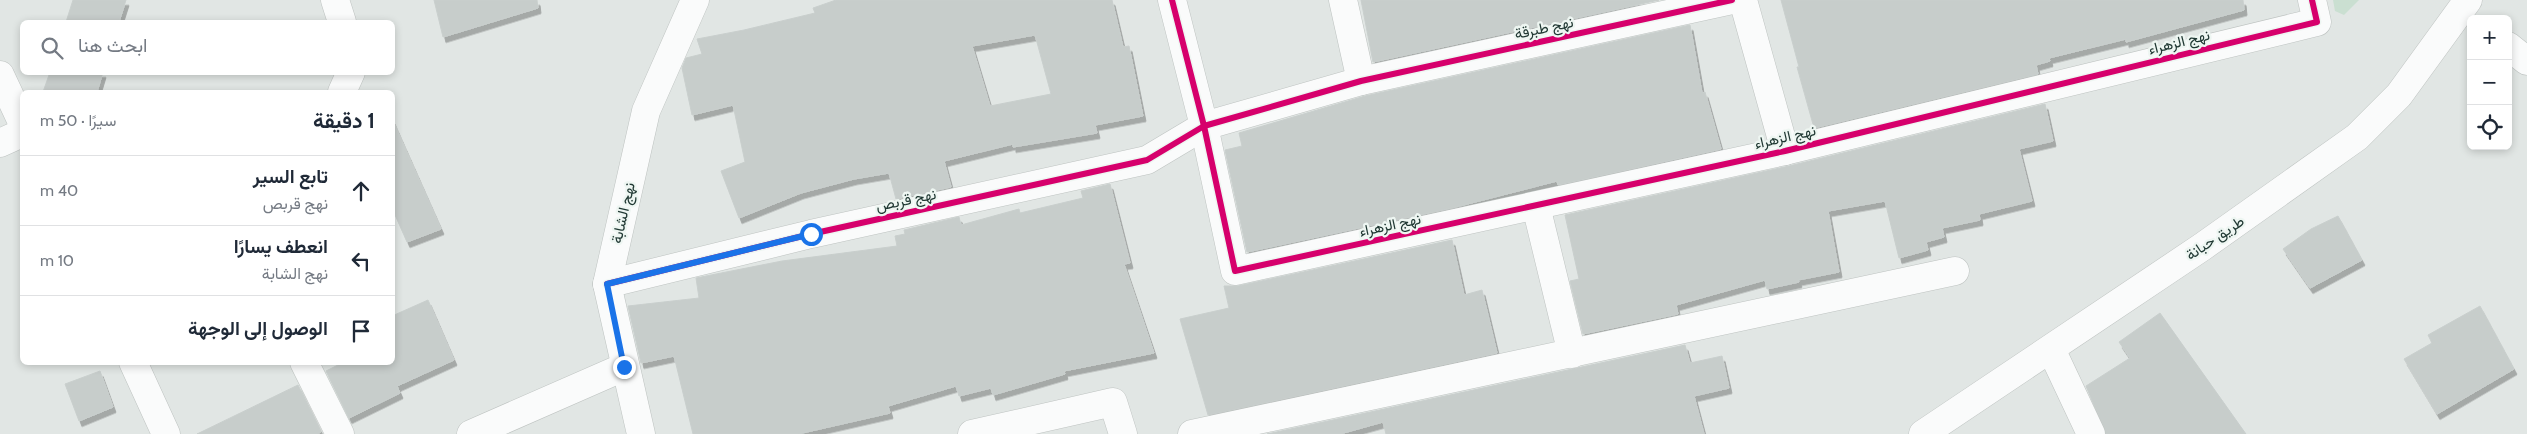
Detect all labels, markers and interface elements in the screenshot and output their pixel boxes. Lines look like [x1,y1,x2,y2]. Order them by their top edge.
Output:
street label: نهج طبرقة [1513,13,1576,45]
map controls [2467,15,2512,150]
button: + [2467,15,2512,60]
search box [20,20,395,75]
street label: نهج الزهراء [2146,26,2212,60]
icon: search [38,34,66,62]
text: ابحث هنا [78,34,147,57]
button: − [2467,60,2512,105]
button: locate [2467,105,2512,150]
text: 1 دقيقة [313,108,375,133]
text: سيرًا · 50 m [40,111,116,130]
street label: نهج الزهراء [1752,121,1818,155]
text: تابع السير [253,165,328,188]
icon: ahead [347,177,375,205]
text: 40 m [40,181,78,200]
street label: نهج الشابة [607,181,641,246]
street label: نهج قربص [874,185,938,217]
text: نهج قربص [263,194,328,213]
street label: نهج الزهراء [1358,210,1423,242]
street label: طريق حبانة [2182,212,2248,265]
route start [800,223,823,246]
text: انعطف يسارًا [234,235,328,258]
icon: left [347,247,375,275]
text: 10 m [40,251,74,270]
text: نهج الشابة [262,264,328,283]
text: الوصول إلى الوجهة [188,317,328,340]
icon: arrive [347,317,375,345]
route end [613,356,636,379]

